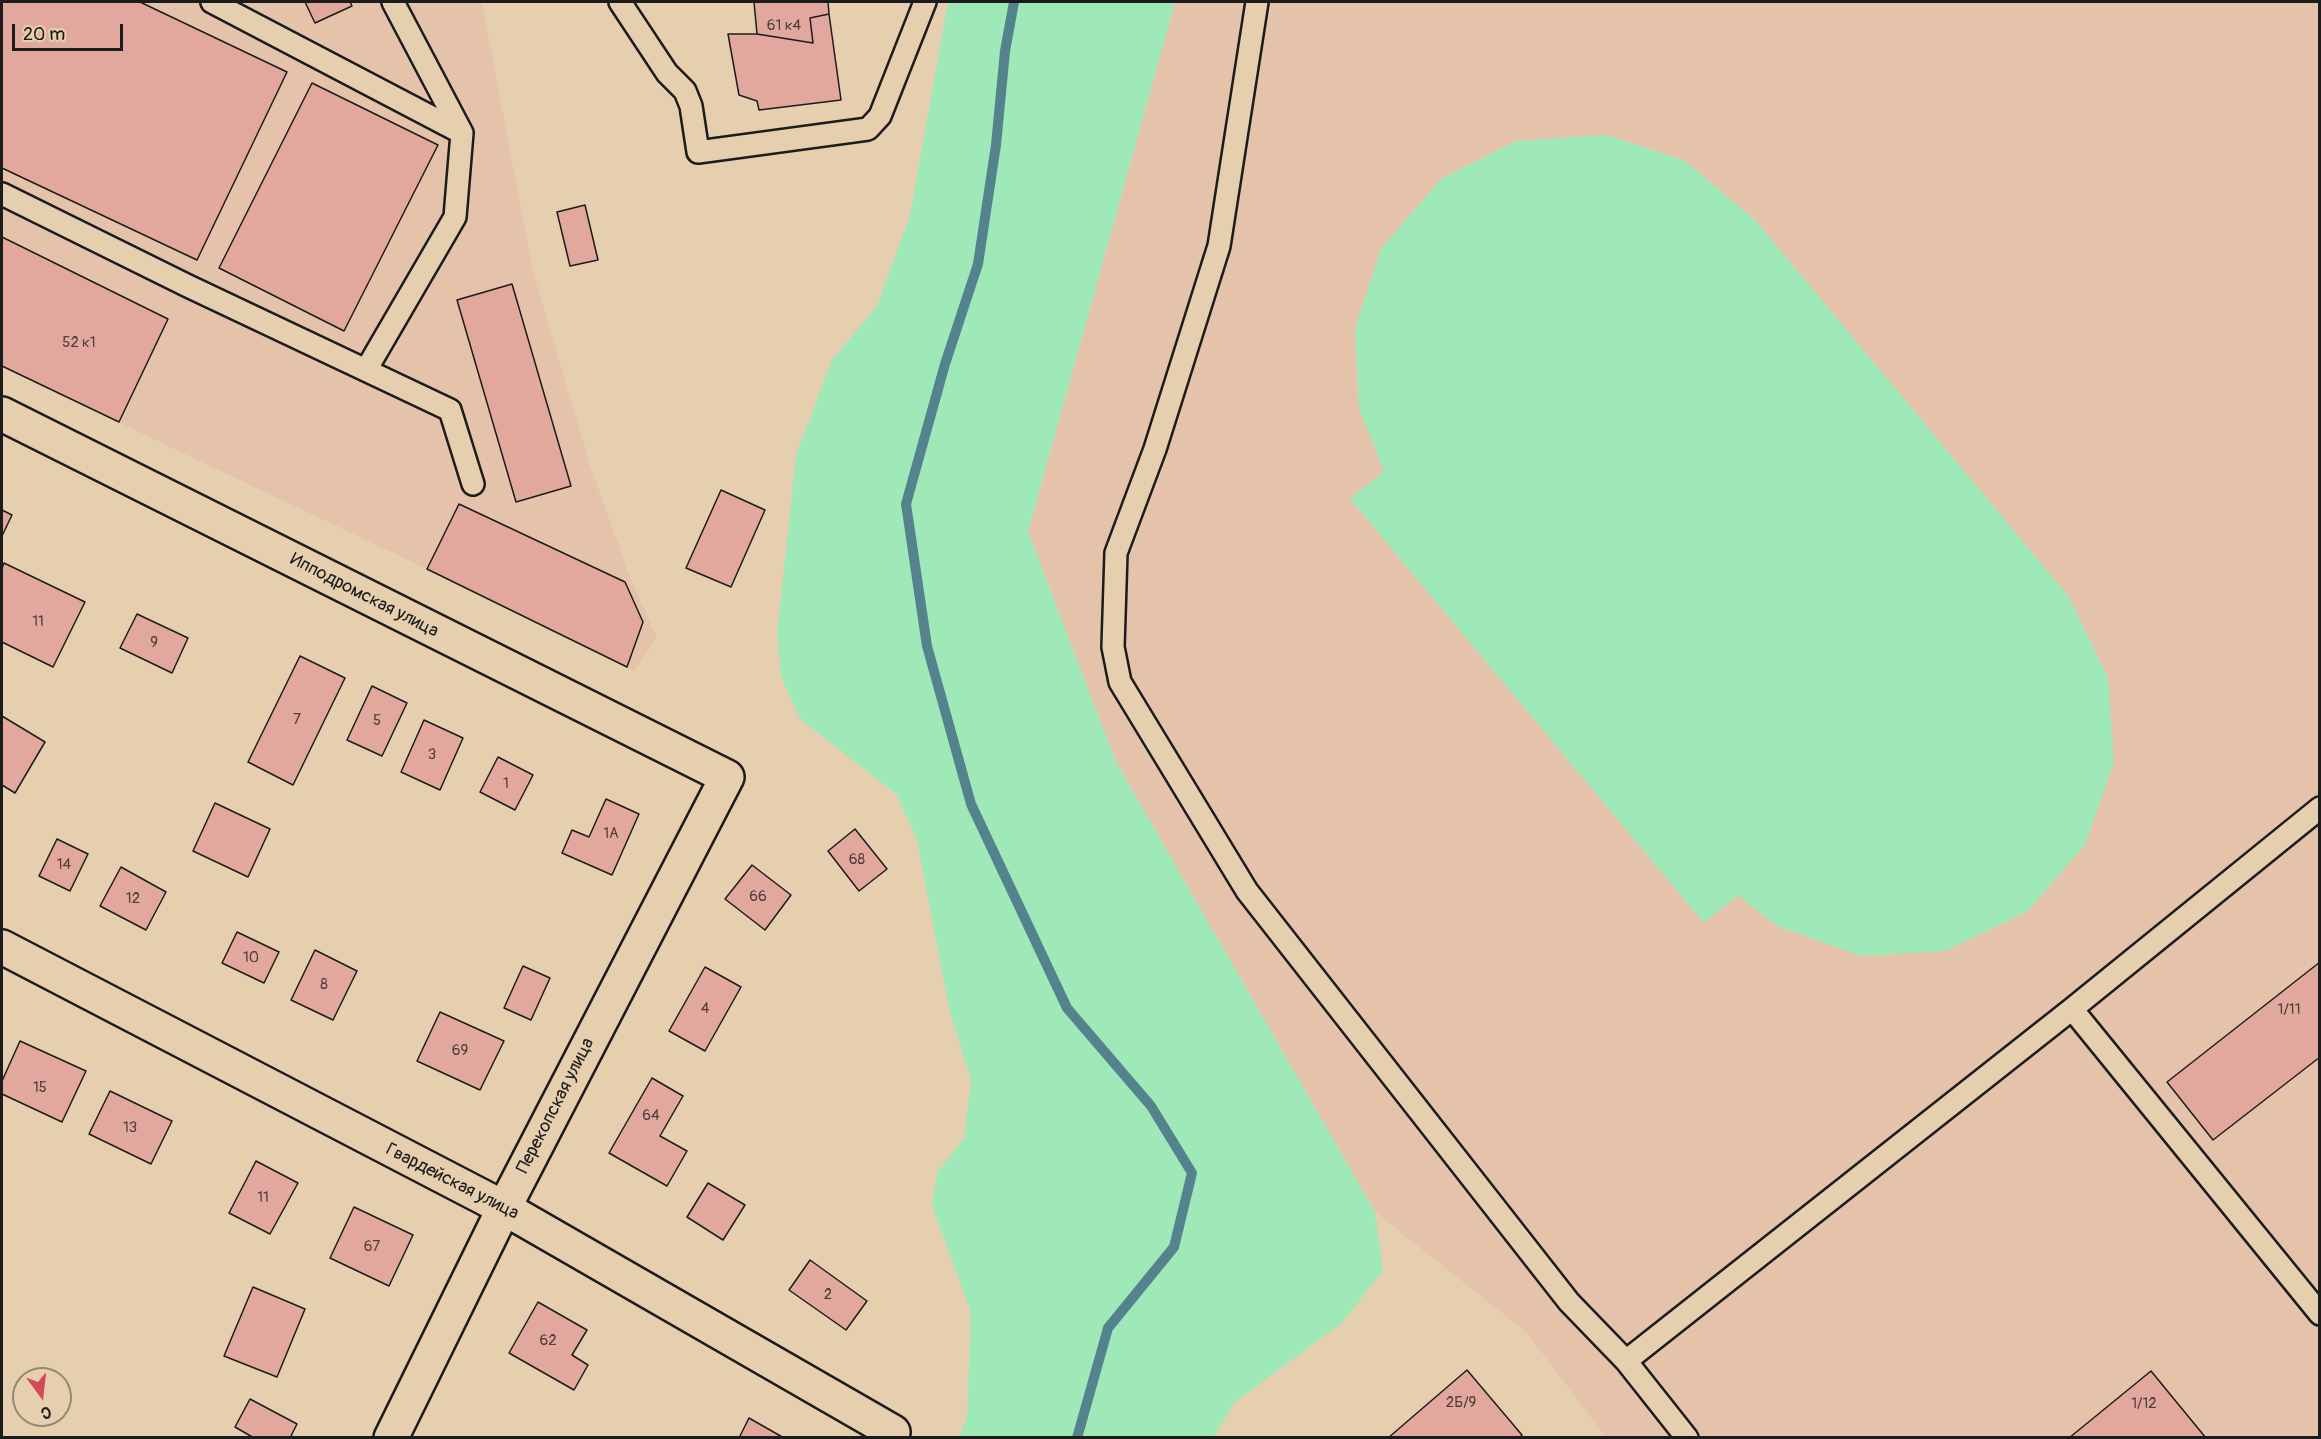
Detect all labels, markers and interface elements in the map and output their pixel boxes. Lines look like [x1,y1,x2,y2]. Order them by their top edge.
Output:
scale bar [15,12,126,50]
house number: 61 к4 [767,17,801,35]
text: 20 m [23,23,65,46]
house number: 52 к1 [62,334,96,352]
street label: Ипподромская улица [286,549,442,643]
house number: 11 [32,613,44,631]
house number: 9 [150,634,158,652]
house number: 7 [293,711,301,729]
house number: 5 [373,712,381,730]
house number: 3 [428,746,436,764]
house number: 1 [503,775,509,793]
house number: 1А [603,825,619,843]
house number: 68 [849,851,865,869]
house number: 14 [57,856,71,874]
house number: 66 [749,888,767,906]
house number: 12 [126,890,140,908]
house number: 10 [243,949,259,967]
house number: 8 [320,976,328,994]
house number: 4 [701,1000,709,1018]
house number: 1/11 [2278,1001,2300,1019]
street label: Перекопская улица [513,1035,599,1177]
house number: 69 [452,1042,468,1060]
house number: 15 [33,1079,47,1097]
house number: 64 [642,1107,660,1125]
house number: 13 [123,1119,137,1137]
street label: Гвардейская улица [382,1139,522,1225]
house number: 11 [257,1189,269,1207]
house number: 67 [364,1238,380,1256]
house number: 2 [824,1286,832,1304]
house number: 62 [539,1332,557,1350]
north arrow [12,1367,72,1427]
house number: 2Б/9 [1446,1394,1476,1412]
house number: 1/12 [2131,1395,2157,1413]
text: С [39,1402,53,1423]

